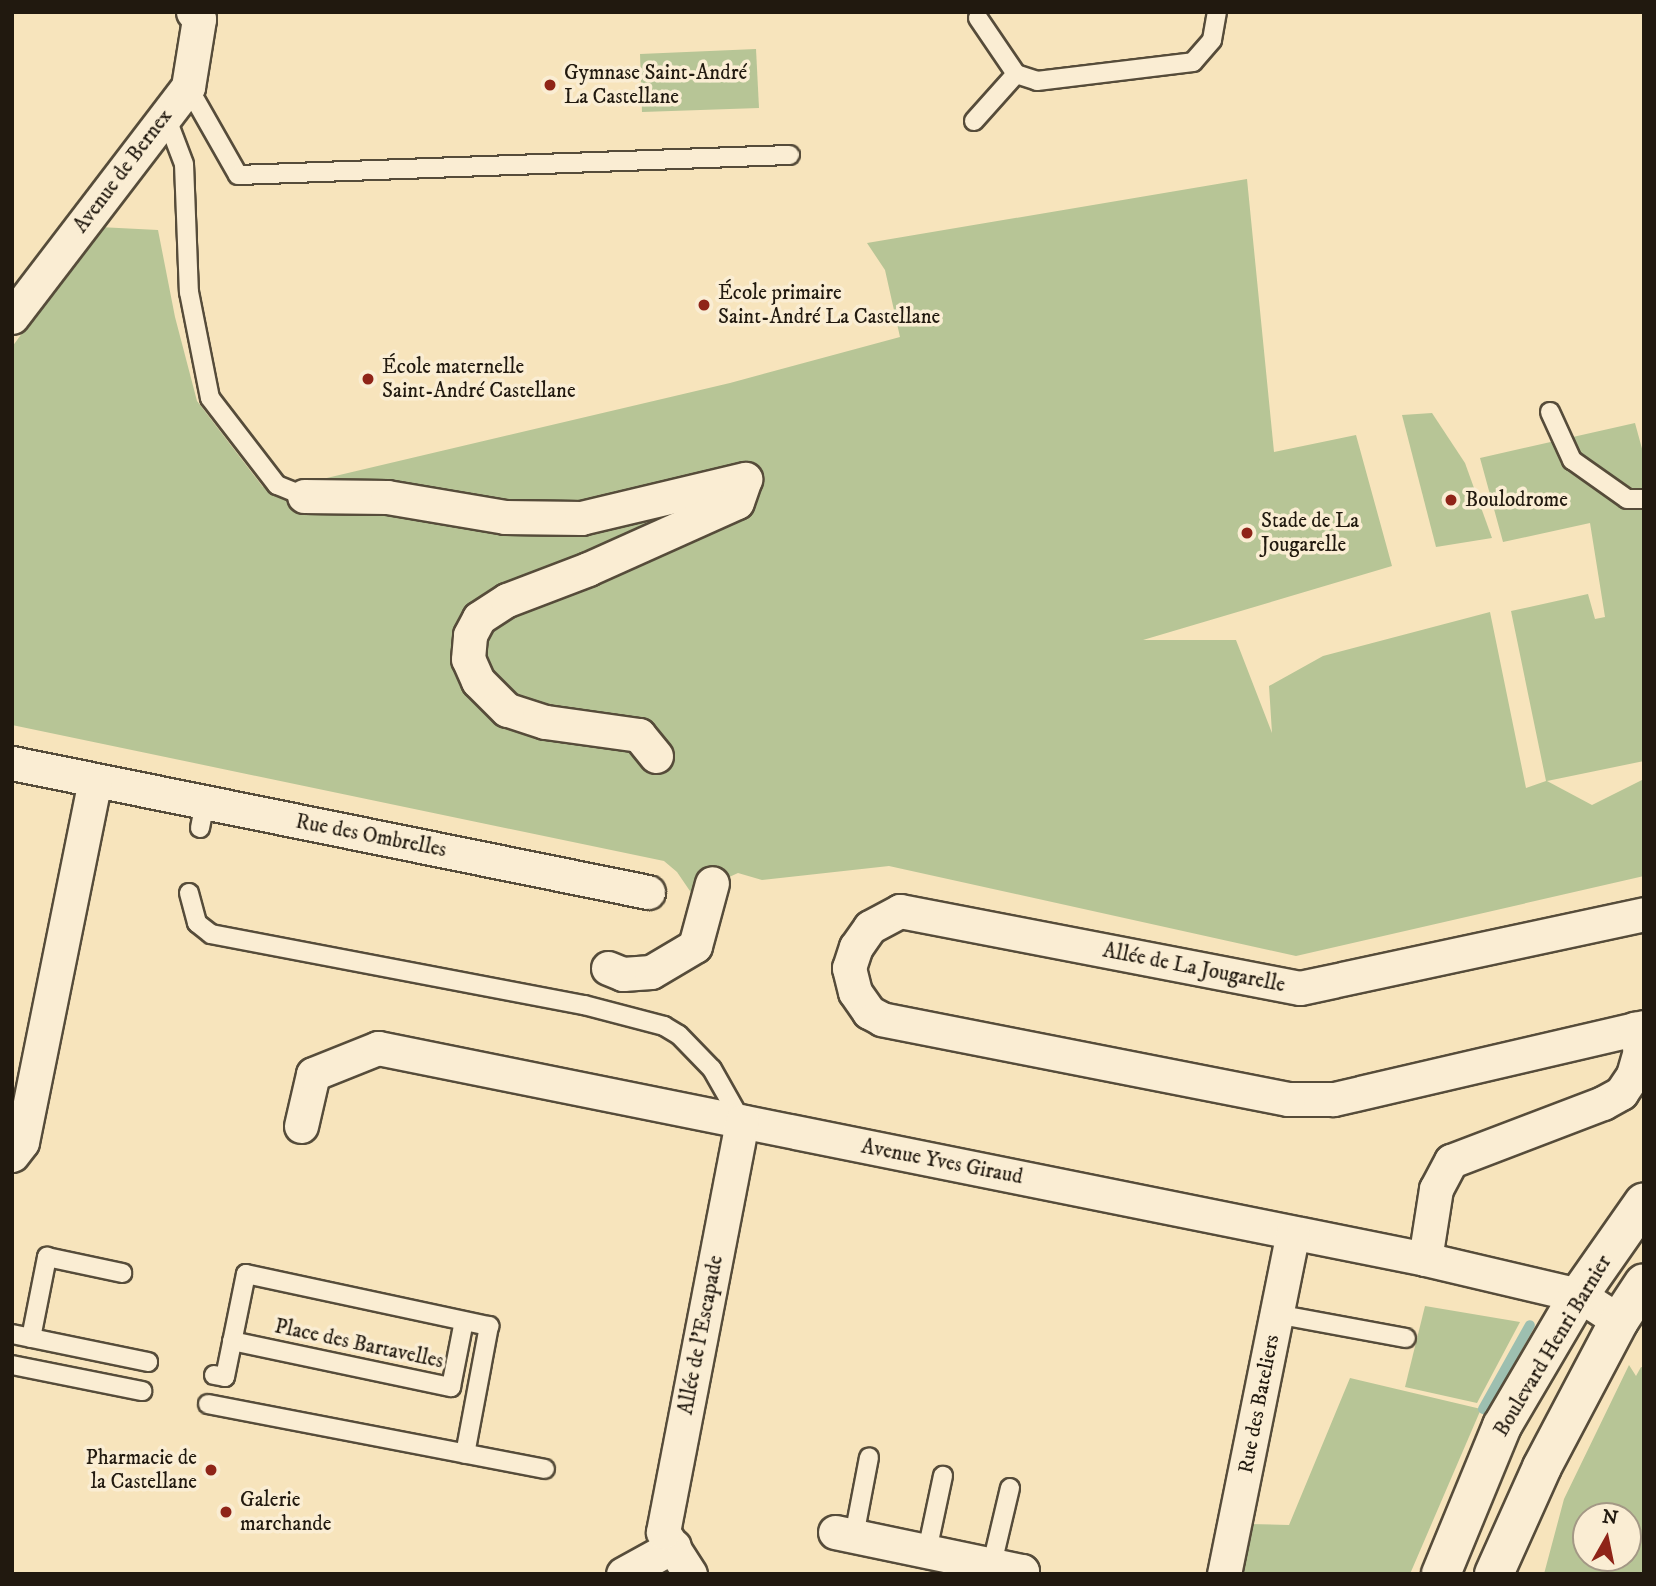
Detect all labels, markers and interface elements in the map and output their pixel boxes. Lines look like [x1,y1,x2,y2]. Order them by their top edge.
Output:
place label: Gymnase Saint-André La Castellane [564,60,747,110]
marker: Gymnase Saint-André La Castellane [542,77,558,93]
street label: Avenue de Bernex [68,104,178,238]
place label: École primaire Saint-André La Castellane [718,280,940,330]
marker: École primaire Saint-André La Castellane [696,297,712,313]
place label: École maternelle Saint-André Castellane [382,354,576,404]
marker: École maternelle Saint-André Castellane [360,371,376,387]
place label: Boulodrome [1465,487,1568,513]
marker: Boulodrome [1443,492,1459,508]
place label: Stade de La Jougarelle [1261,508,1359,558]
marker: Stade de La Jougarelle [1239,525,1255,541]
street label: Rue des Ombrelles [293,809,449,863]
street label: Allée de La Jougarelle [1101,938,1287,998]
street label: Avenue Yves Giraud [859,1134,1025,1190]
street label: Boulevard Henri Barnier [1489,1251,1617,1441]
street label: Allée de l'Escapade [673,1253,729,1417]
street label: Place des Bartavelles [272,1314,446,1374]
street label: Rue des Bateliers [1233,1332,1285,1476]
place label: Pharmacie de la Castellane [86,1445,197,1495]
marker: Pharmacie de la Castellane [203,1462,219,1478]
place label: Galerie marchande [240,1487,332,1537]
north arrow [1572,1502,1642,1572]
marker: Galerie marchande [218,1504,234,1520]
text: N [1601,1505,1620,1530]

